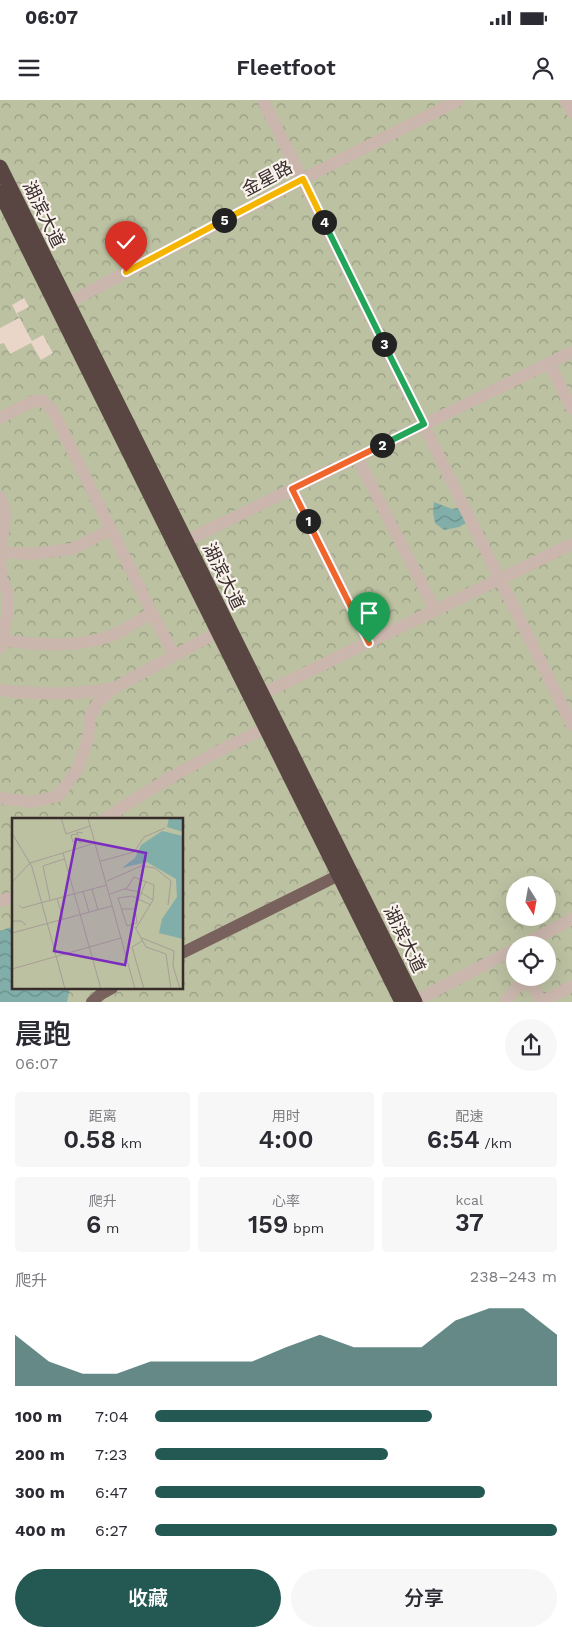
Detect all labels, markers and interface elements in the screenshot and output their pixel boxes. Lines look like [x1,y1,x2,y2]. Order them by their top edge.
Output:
text: 06:07 [25,6,78,29]
icon: menu [15,54,43,82]
icon: person [529,54,557,82]
text: Fleetfoot [236,55,336,80]
street label: 金星路 [238,156,296,200]
street label: 湖滨大道 [19,177,69,251]
pin: 5 [212,208,236,232]
pin: 4 [312,210,336,234]
text: 5 [220,212,229,228]
text: 4 [320,214,329,230]
pin [105,221,147,272]
icon: check [112,228,140,256]
pin: 3 [372,332,396,356]
text: 3 [380,336,389,352]
pin: 2 [370,432,394,458]
text: 2 [378,437,387,453]
pin: 1 [296,508,320,534]
text: 1 [305,513,312,529]
street label: 湖滨大道 [199,539,249,613]
pin [348,592,390,643]
icon: arrive [355,599,383,627]
inset map [12,818,184,989]
north arrow [506,876,556,926]
map controls [506,876,556,986]
street label: 湖滨大道 [380,902,430,976]
button: locate [506,936,556,986]
text: 晨跑 [15,1018,71,1051]
button: share [505,1019,557,1071]
text: 06:07 [15,1054,58,1073]
text: 距离 [89,1108,117,1124]
text: 用时 [272,1108,300,1124]
text: 配速 [455,1108,483,1124]
text: 0.58 [63,1125,116,1154]
text: 4:00 [258,1125,314,1154]
text: 6:54 [427,1125,480,1154]
text: km [116,1135,142,1151]
text: /km [480,1135,512,1151]
text: kcal [455,1192,483,1208]
text: 爬升 [89,1193,117,1209]
text: 心率 [272,1193,300,1209]
text: 37 [455,1208,484,1237]
text: 6 [86,1210,101,1239]
text: 159 [248,1210,288,1239]
text: m [101,1220,119,1236]
text: bpm [288,1220,324,1236]
text: 238–243 m [470,1267,557,1286]
text: 爬升 [15,1271,47,1290]
text: 100 m [15,1407,62,1426]
text: 7:04 [95,1407,128,1426]
text: 200 m [15,1445,65,1464]
text: 7:23 [95,1445,127,1464]
text: 300 m [15,1483,65,1502]
text: 6:47 [95,1483,127,1502]
text: 400 m [15,1521,66,1540]
text: 6:27 [95,1521,127,1540]
button: 收藏 [15,1569,281,1627]
button: 分享 [291,1569,557,1627]

